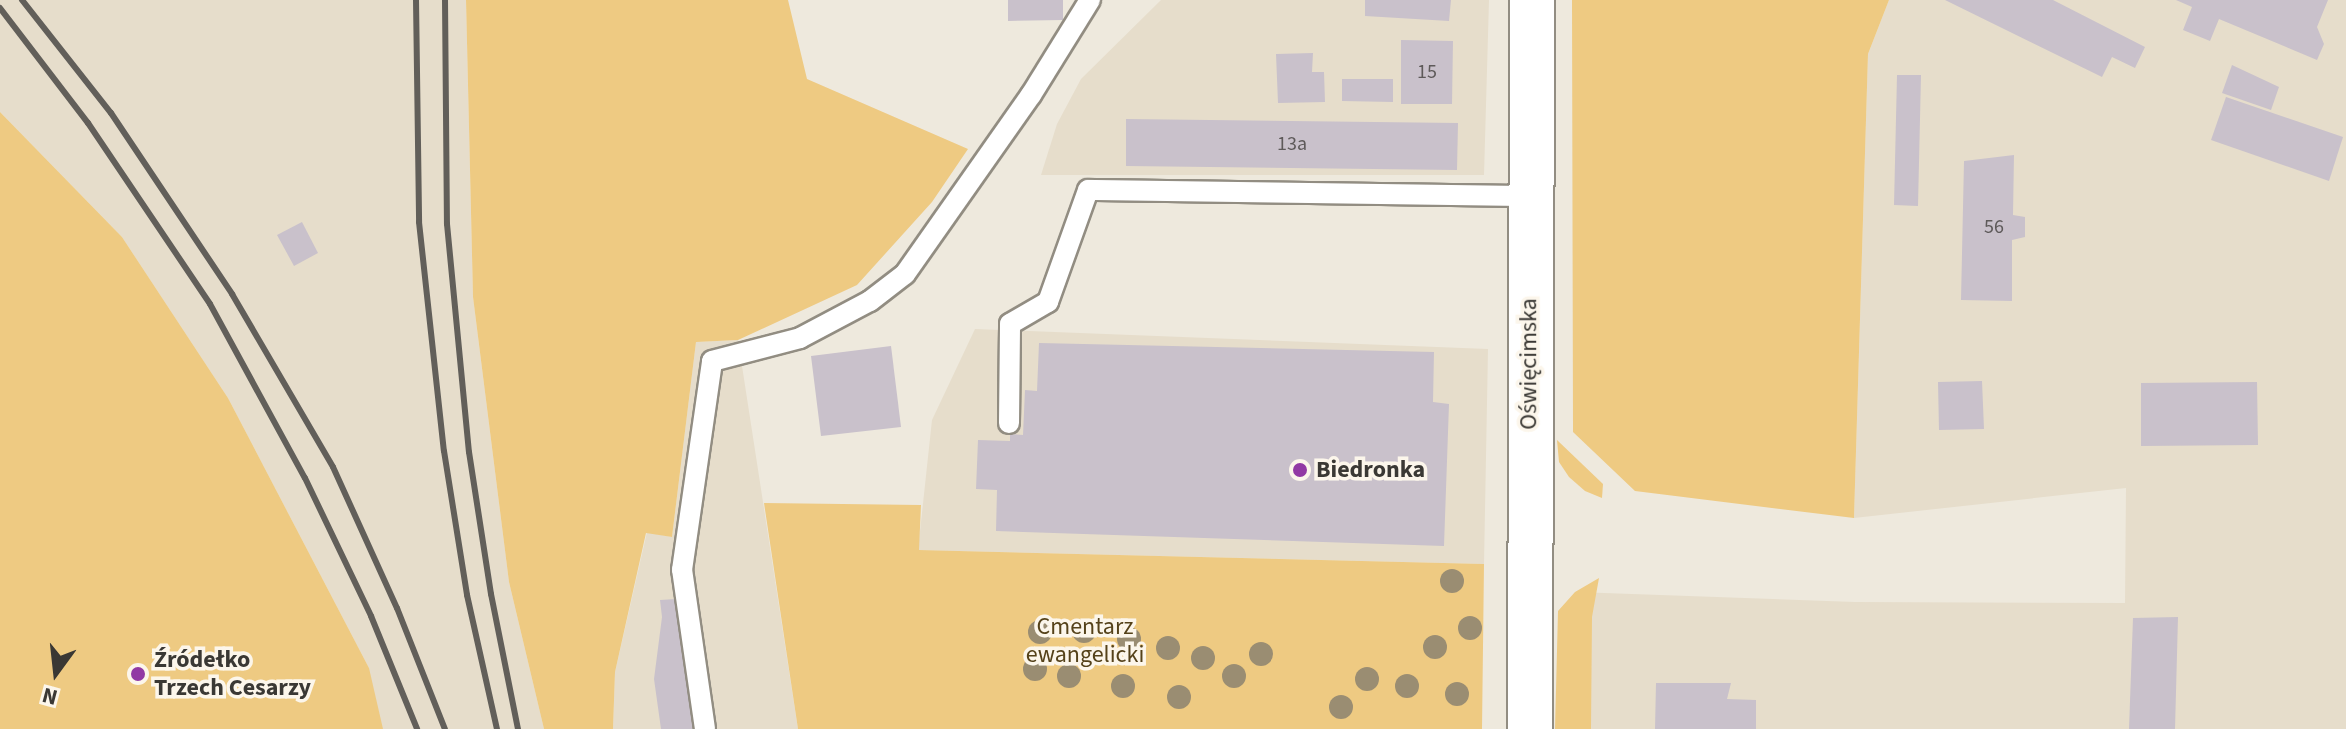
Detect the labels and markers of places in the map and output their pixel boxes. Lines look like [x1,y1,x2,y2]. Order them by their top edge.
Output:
place label: Biedronka [1316,456,1425,484]
marker: Biedronka [1291,461,1309,479]
place label: Źródełko Trzech Cesarzy [154,646,311,702]
marker: Źródełko Trzech Cesarzy [129,665,147,683]

